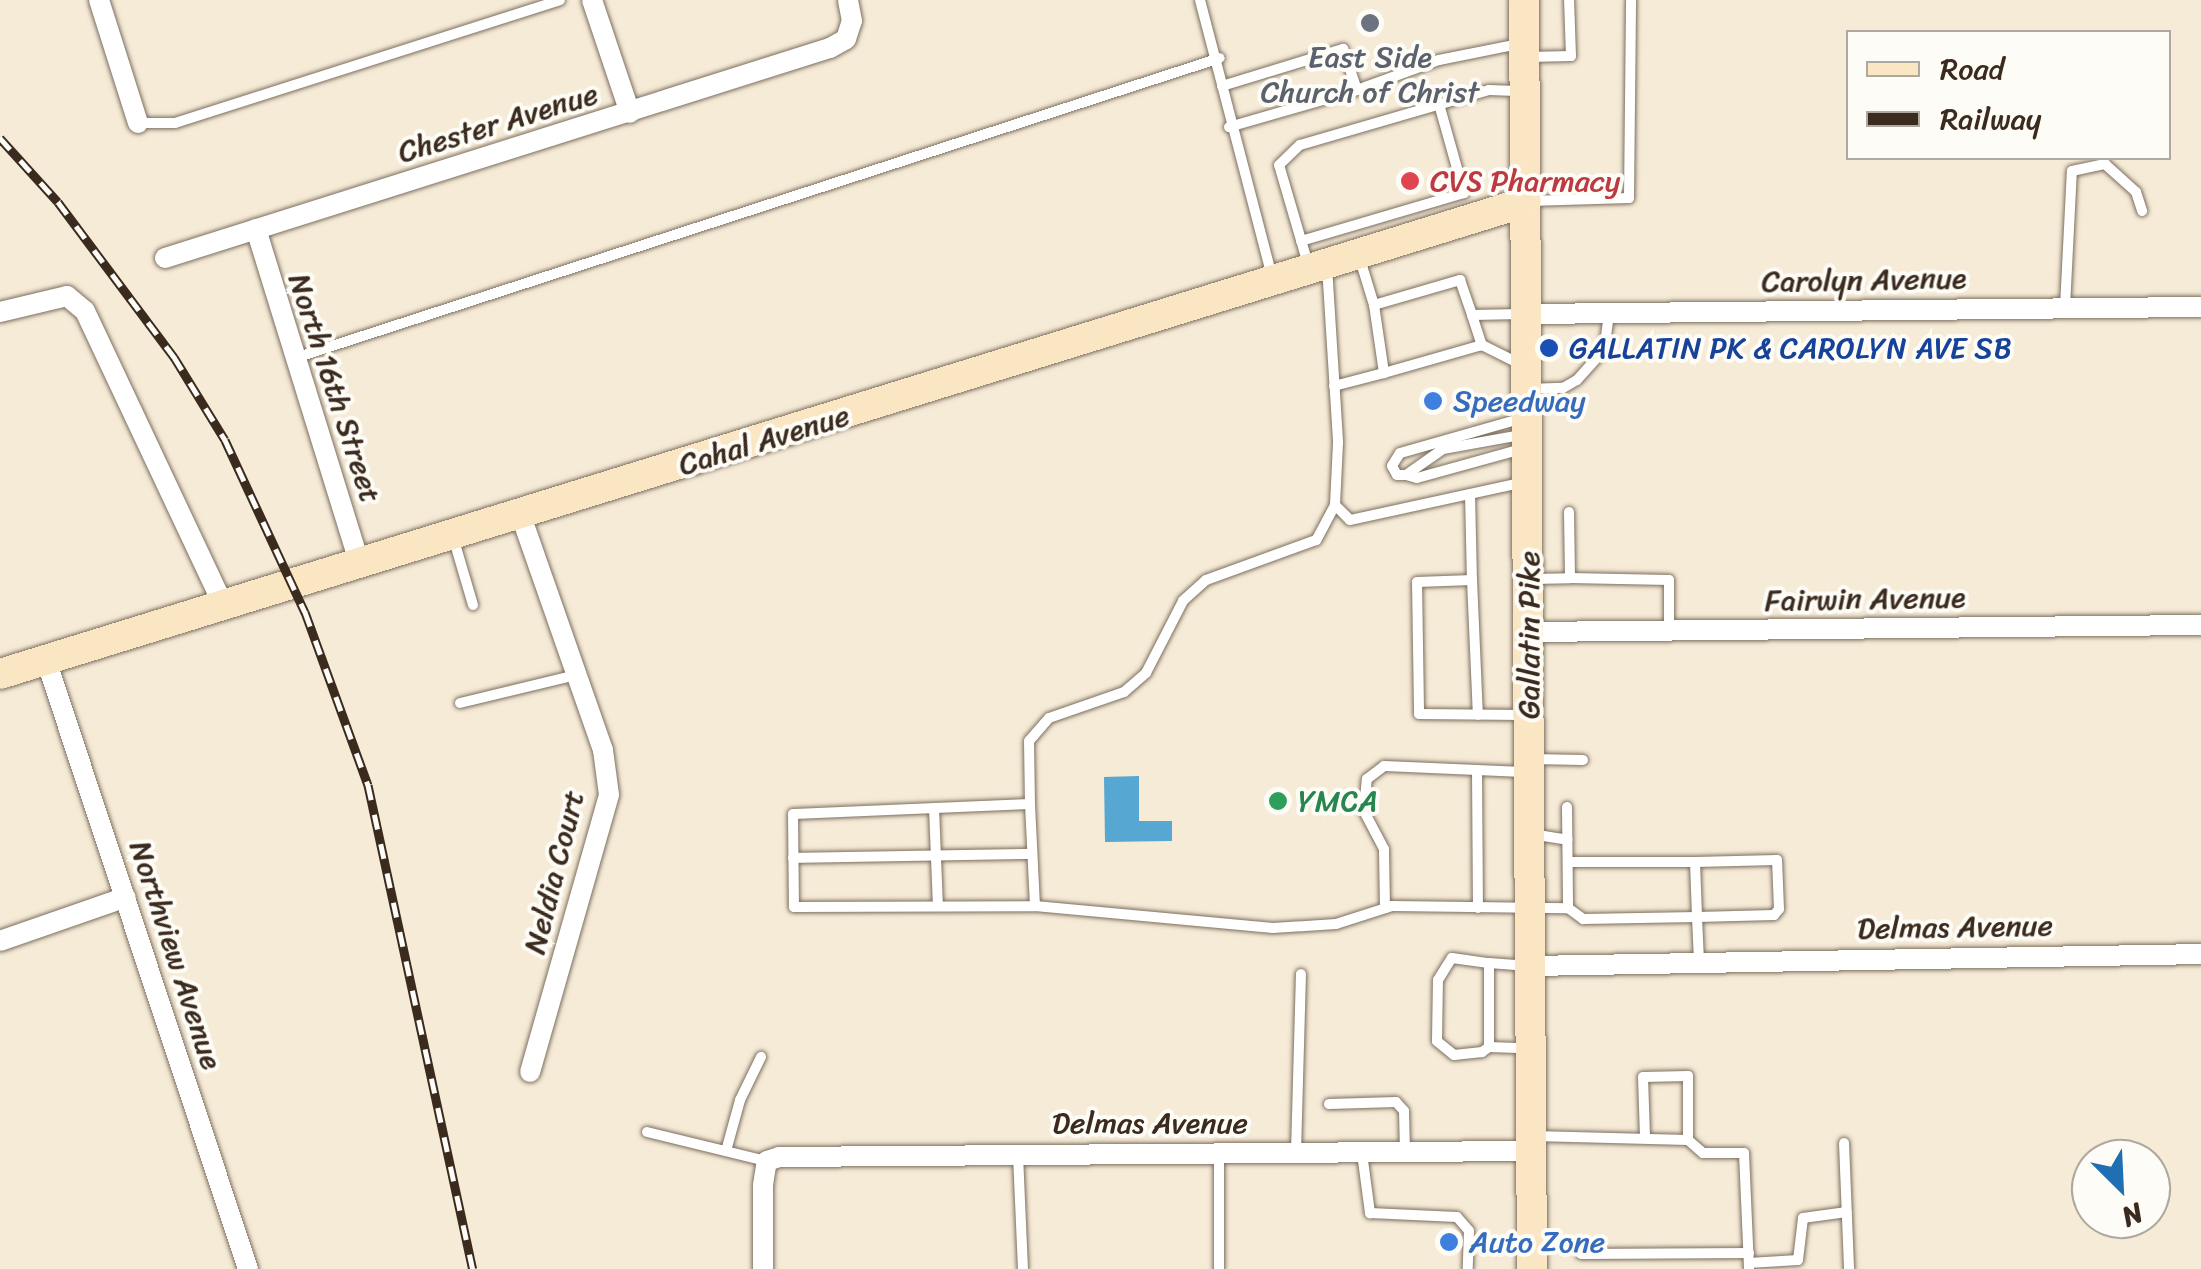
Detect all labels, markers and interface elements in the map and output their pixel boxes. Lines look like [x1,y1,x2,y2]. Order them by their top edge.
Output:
marker: East Side Church of Christ [1359,12,1381,34]
legend [1846,30,2171,160]
place label: East Side Church of Christ [1261,39,1479,110]
text: Road [1940,42,2004,96]
street label: Chester Avenue [394,76,602,170]
text: Railway [1940,92,2041,146]
place label: CVS Pharmacy [1430,163,1620,199]
marker: CVS Pharmacy [1399,170,1421,192]
street label: Carolyn Avenue [1761,260,1967,300]
street label: North 16th Street [281,269,389,507]
place label: GALLATIN PK & CAROLYN AVE SB [1569,330,2016,366]
marker: GALLATIN PK & CAROLYN AVE SB [1538,337,1560,359]
place label: Speedway [1453,383,1586,419]
marker: Speedway [1422,390,1444,412]
street label: Cahal Avenue [674,397,854,483]
street label: Gallatin Pike [1511,551,1547,719]
street label: Fairwin Avenue [1764,579,1966,619]
place label: YMCA [1298,783,1378,819]
street label: Neldia Court [516,787,592,957]
marker: YMCA [1267,790,1289,812]
street label: Northview Avenue [122,836,230,1074]
street label: Delmas Avenue [1857,907,2053,947]
street label: Delmas Avenue [1052,1105,1248,1141]
north arrow [2071,1139,2171,1239]
text: N [2114,1189,2151,1241]
place label: Auto Zone [1469,1224,1604,1260]
marker: Auto Zone [1438,1231,1460,1253]

